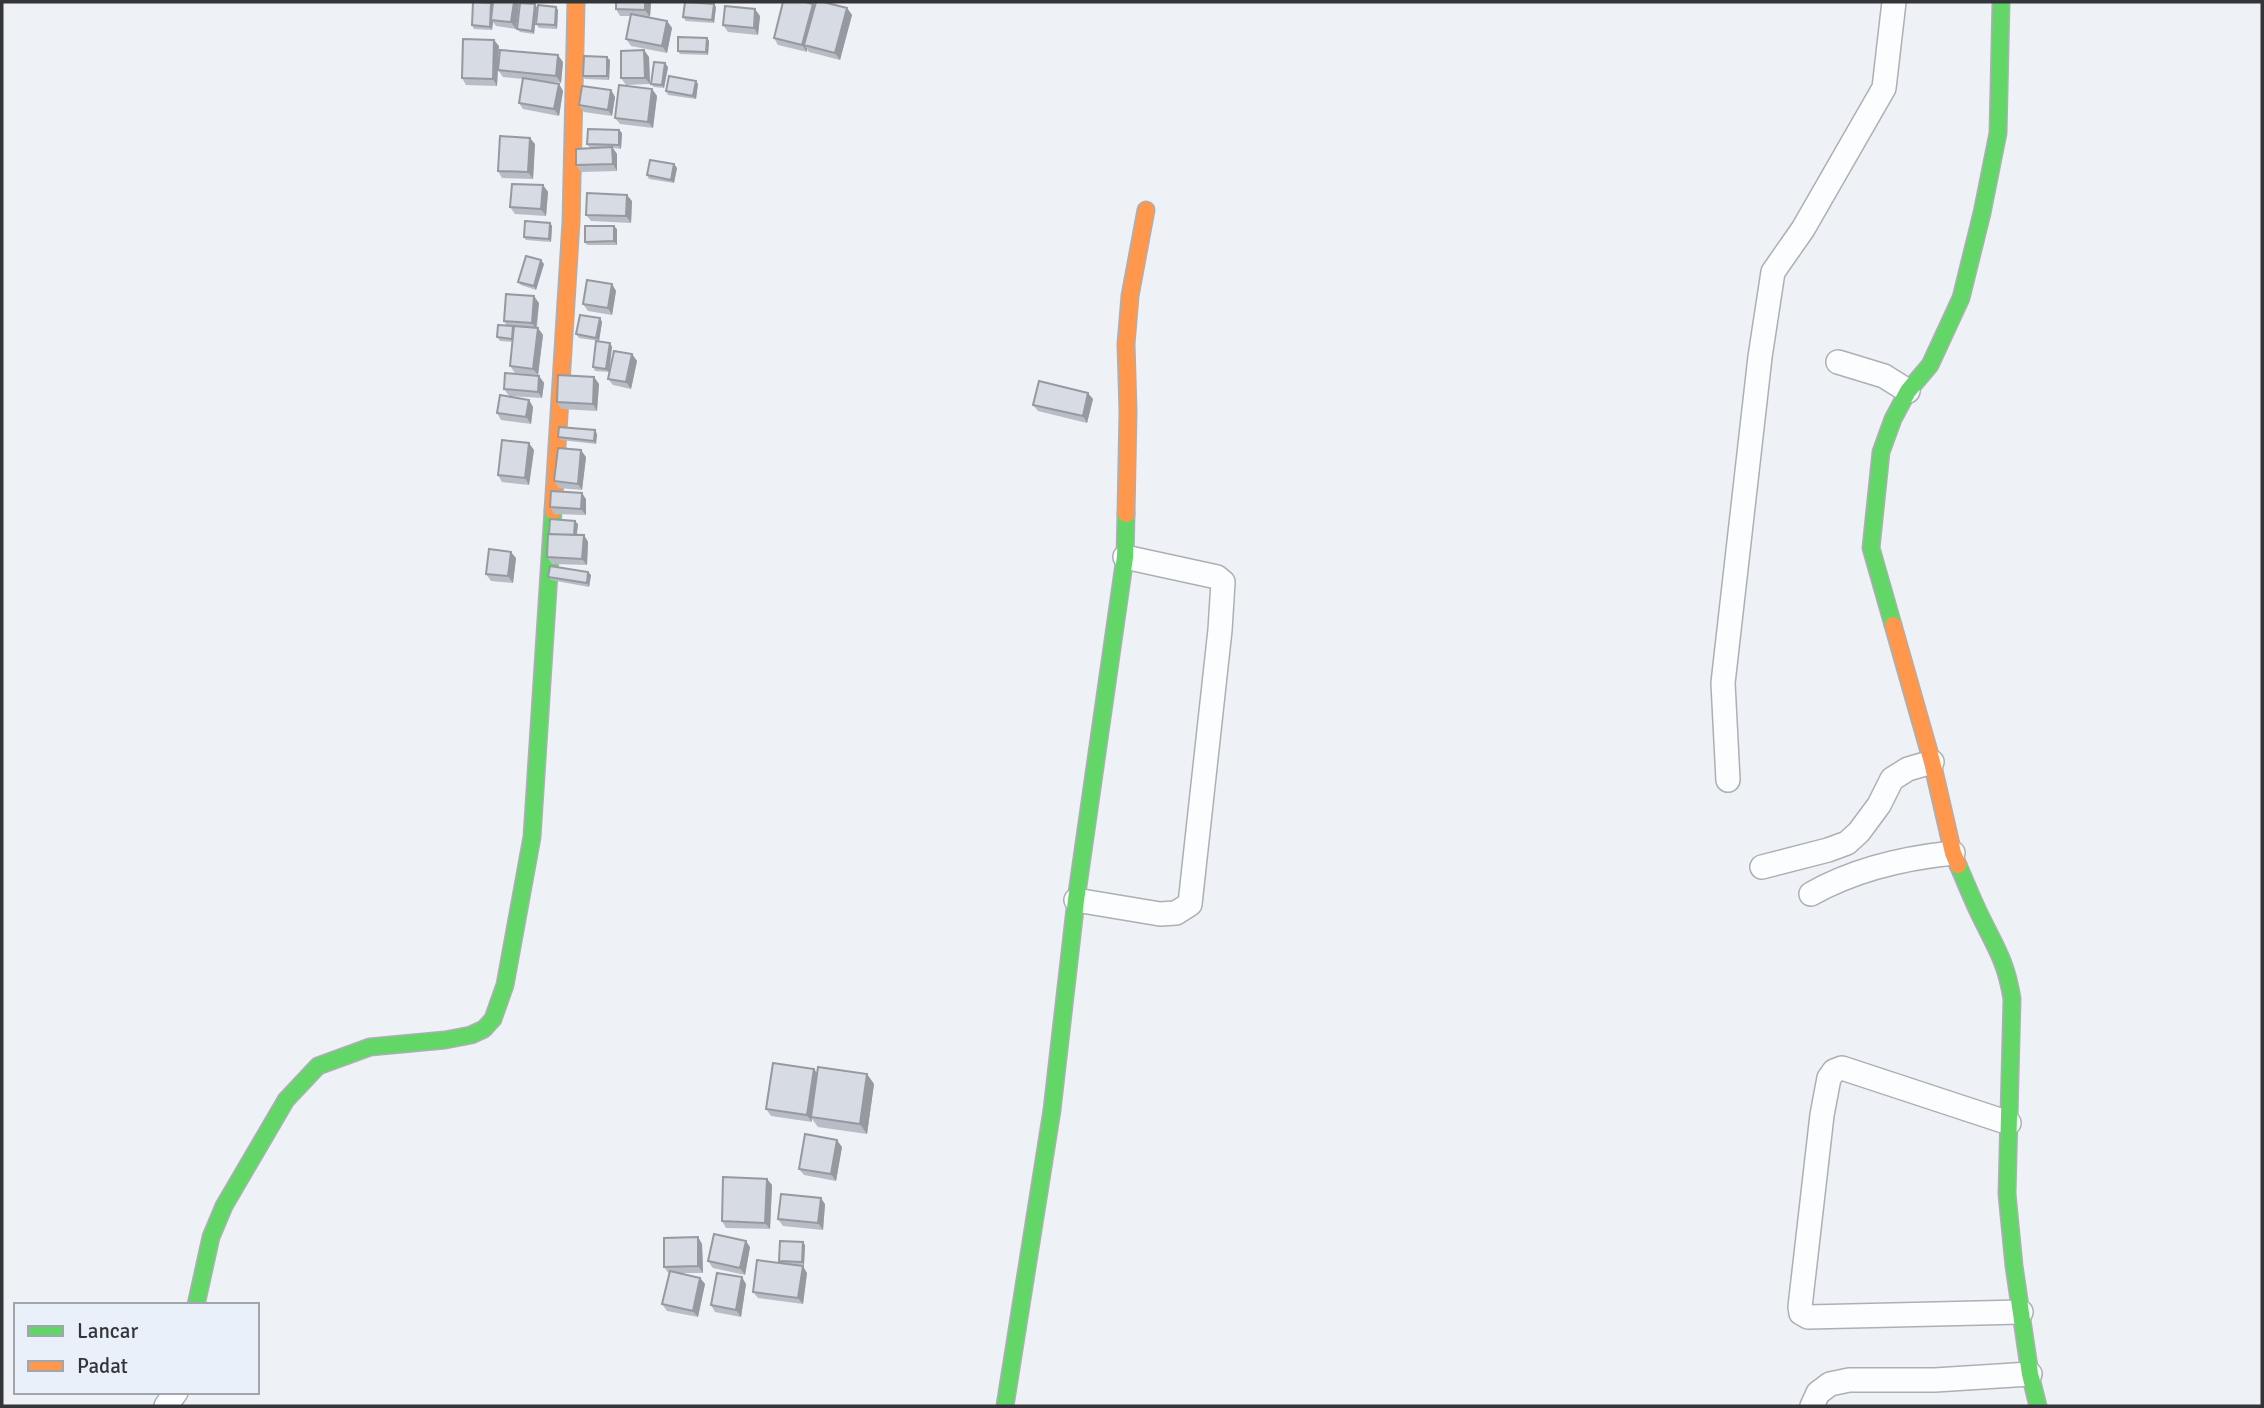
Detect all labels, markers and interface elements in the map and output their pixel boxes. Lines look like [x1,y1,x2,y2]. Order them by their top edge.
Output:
legend [14,1303,259,1394]
text: Lancar [77,1318,138,1344]
text: Padat [77,1353,128,1379]

